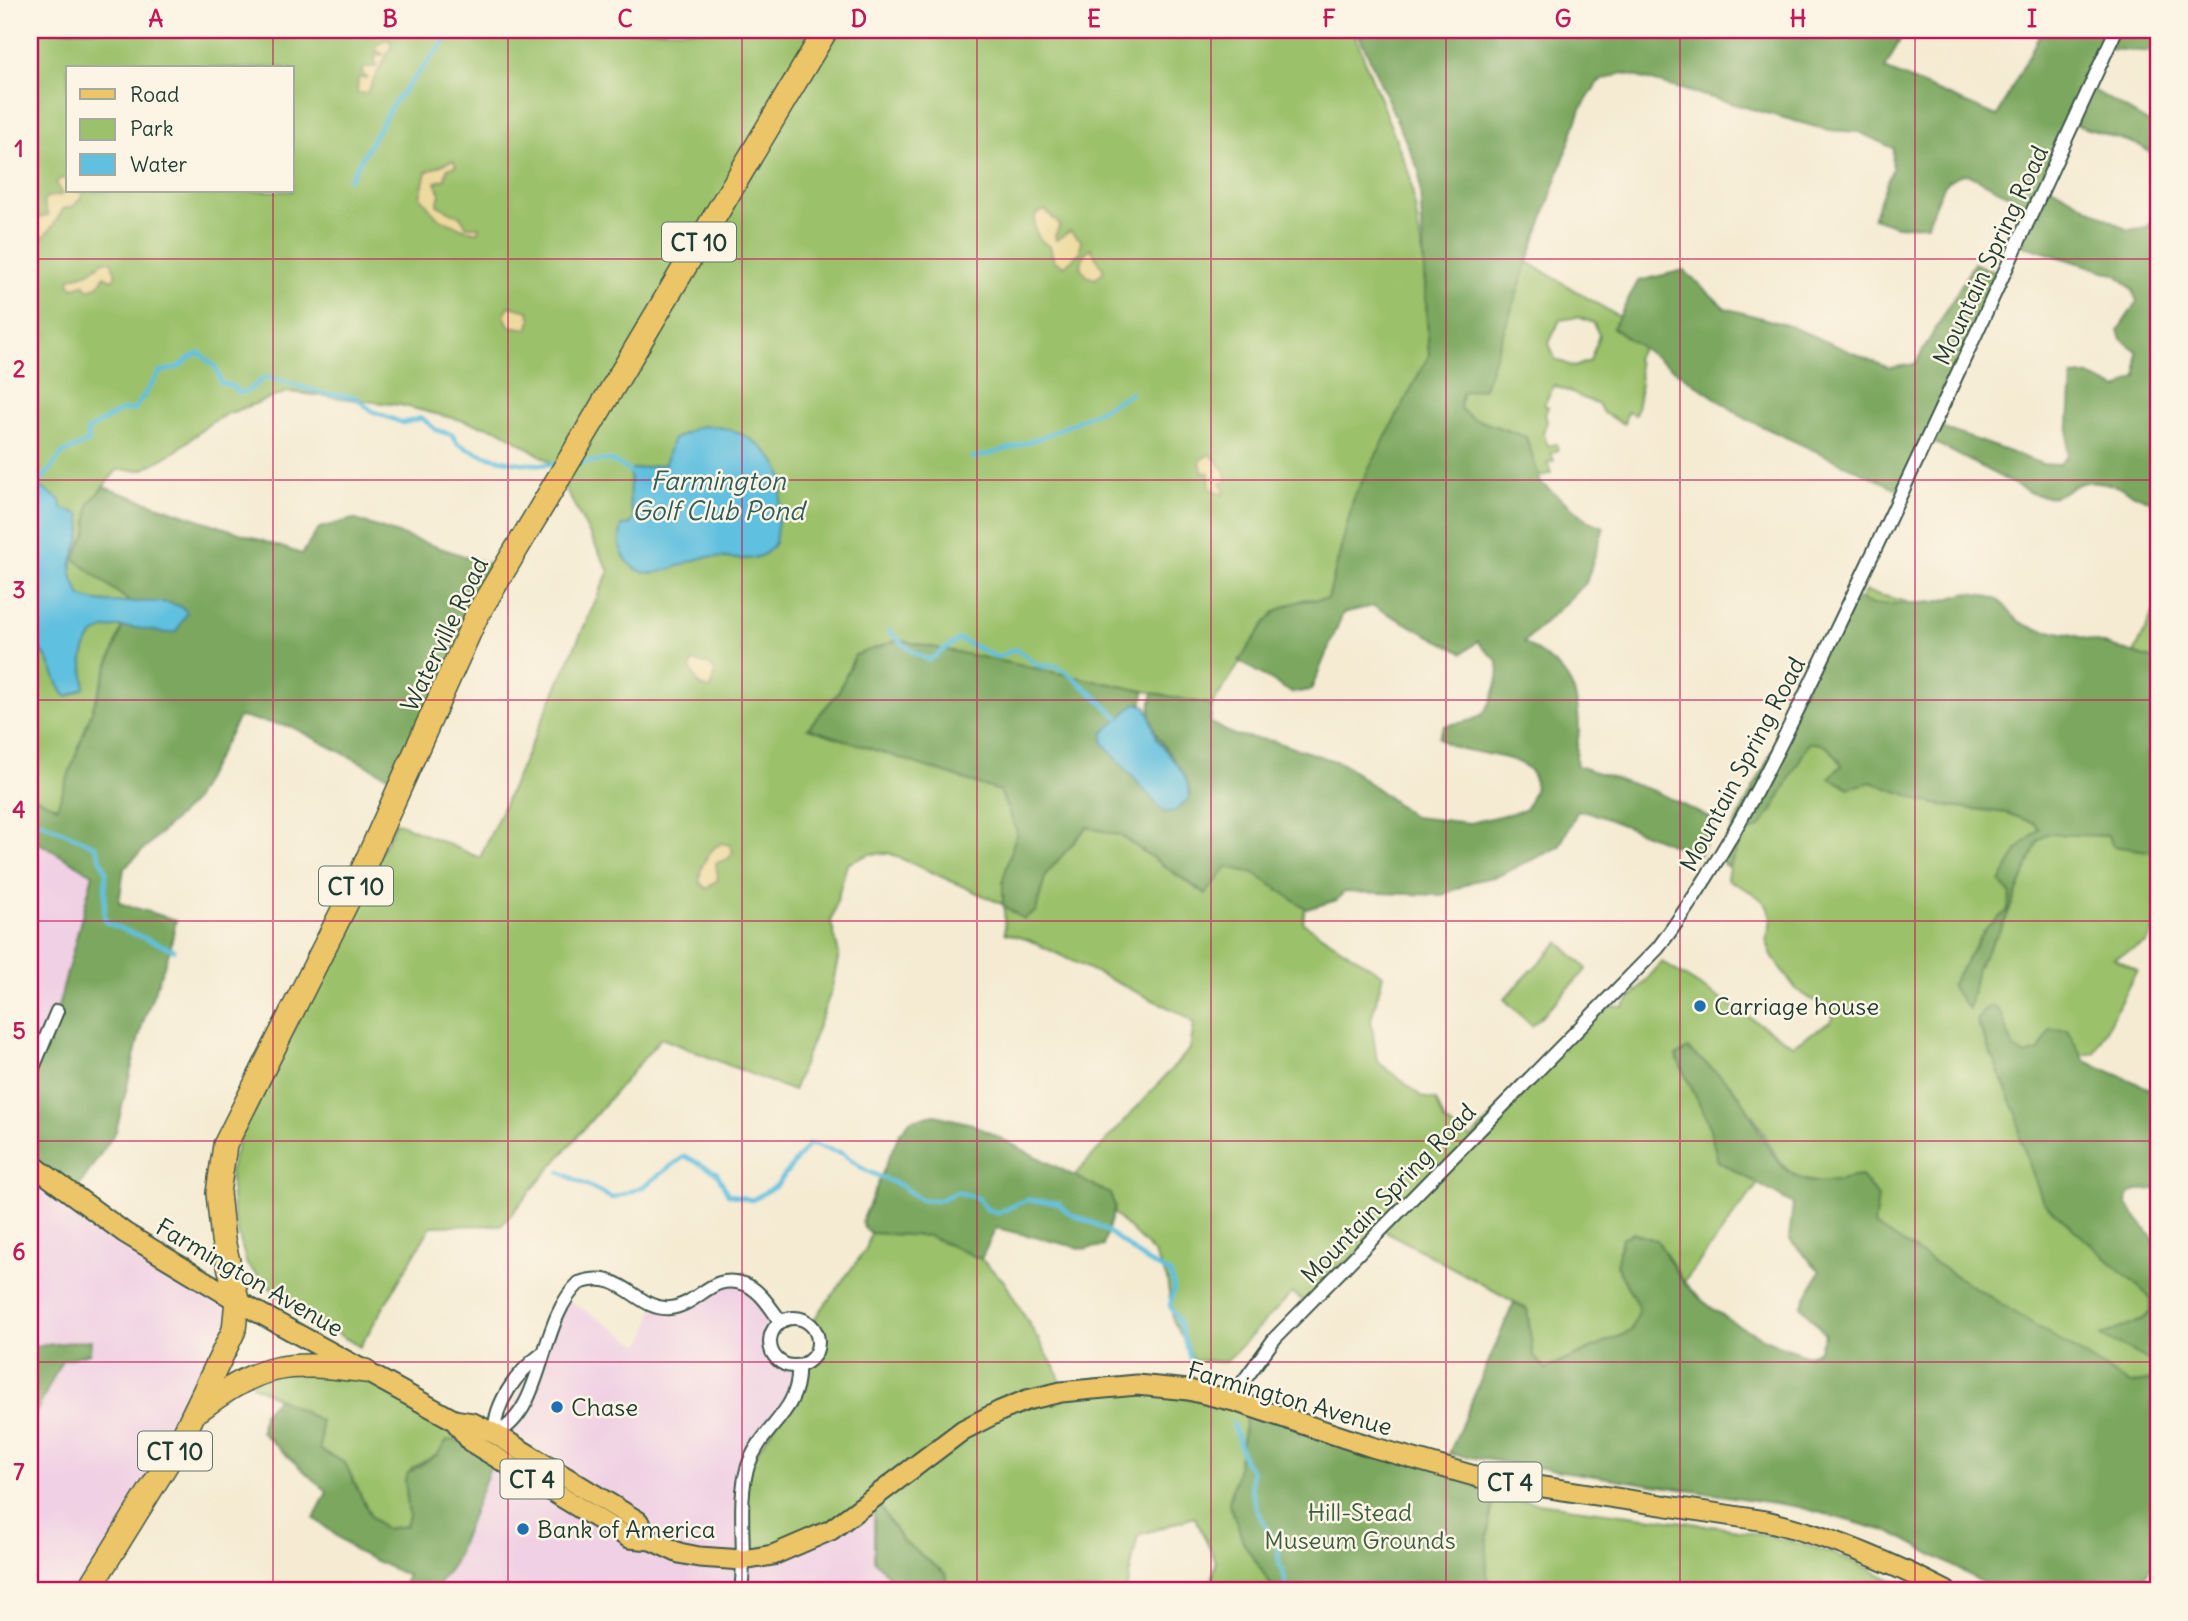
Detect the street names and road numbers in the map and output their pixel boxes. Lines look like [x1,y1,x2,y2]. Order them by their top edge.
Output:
street label: Mountain Spring Road [1926,140,2054,370]
road number: CT 10 [662,222,736,262]
street label: Waterville Road [394,552,494,716]
street label: Mountain Spring Road [1673,652,1811,876]
road number: CT 10 [319,866,393,906]
street label: Mountain Spring Road [1294,1097,1482,1289]
street label: Farmington Avenue [151,1211,349,1343]
street label: Farmington Avenue [1184,1354,1396,1442]
road number: CT 10 [138,1432,212,1470]
road number: CT 4 [500,1460,564,1498]
road number: CT 4 [1478,1462,1542,1502]

